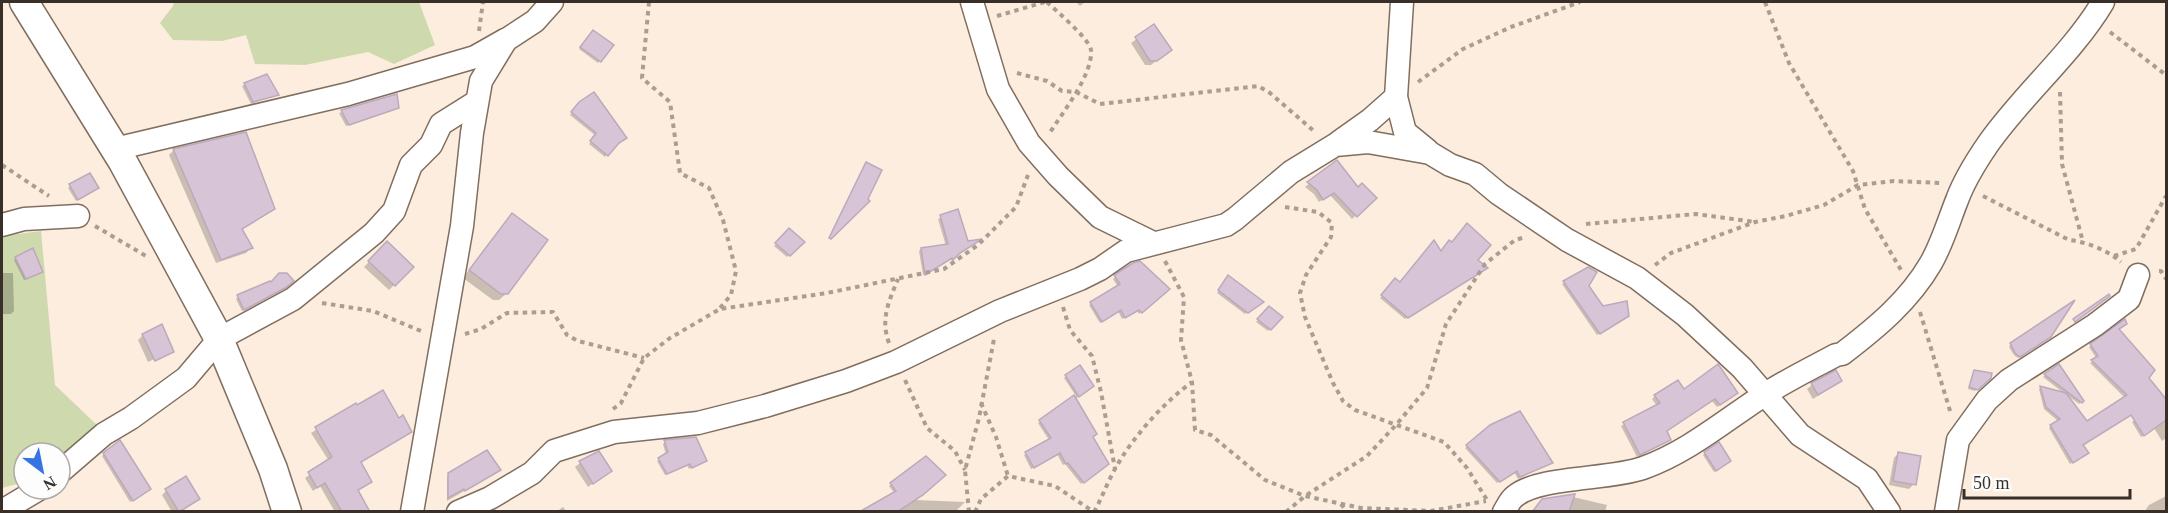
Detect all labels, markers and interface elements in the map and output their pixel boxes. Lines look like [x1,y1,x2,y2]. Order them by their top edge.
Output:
north arrow [12,441,72,501]
scale bar [1964,462,2130,500]
text: N [40,473,59,494]
text: 50 m [1973,473,2010,493]

